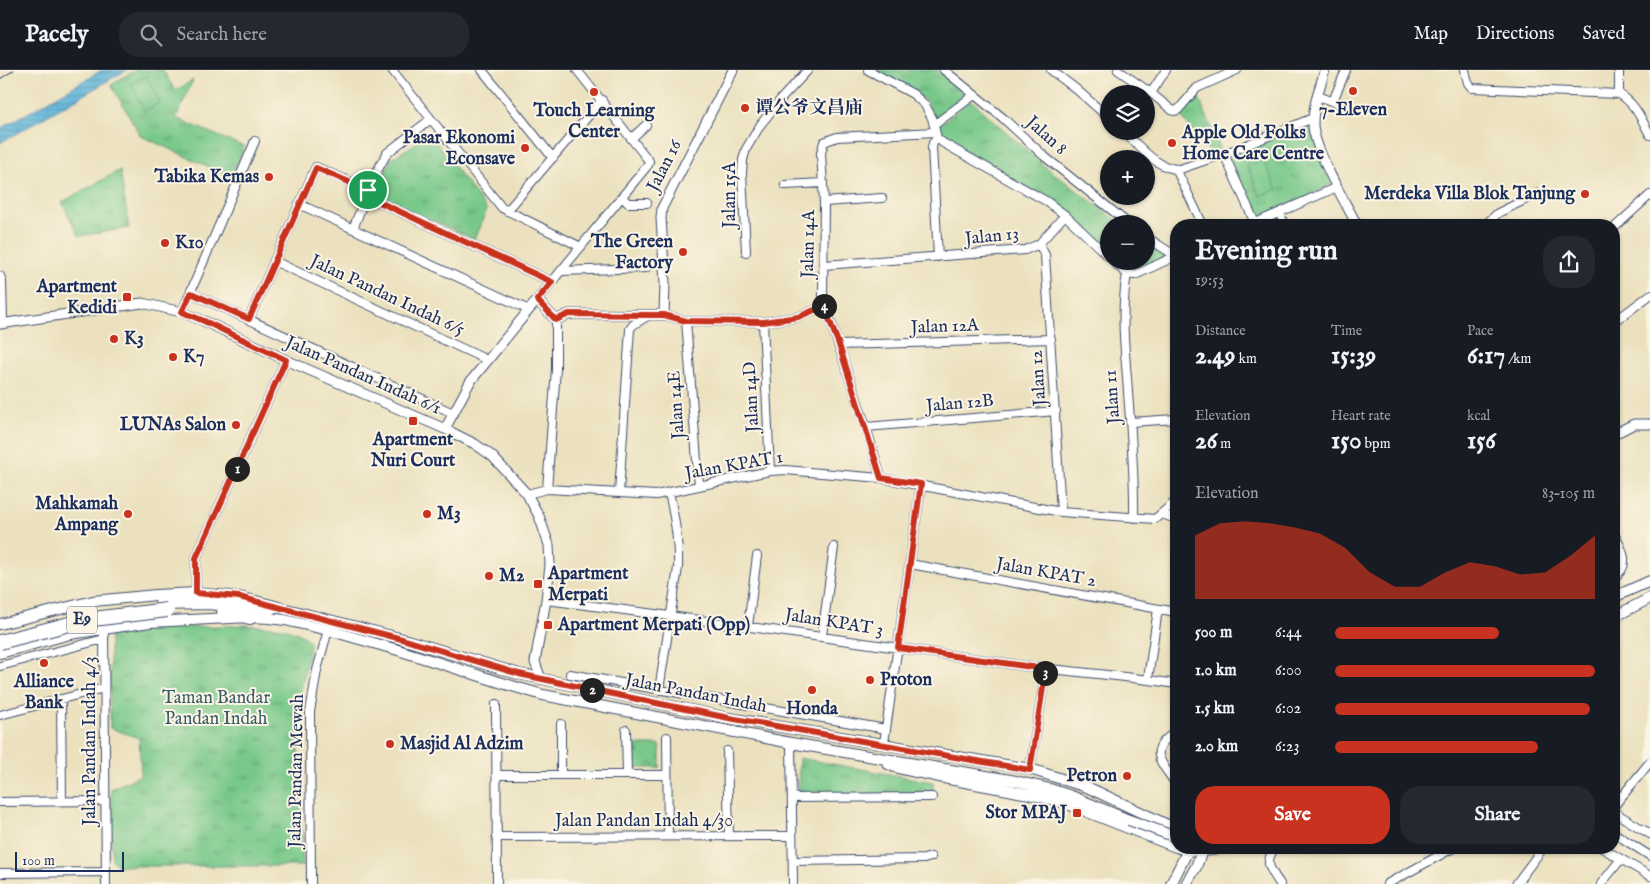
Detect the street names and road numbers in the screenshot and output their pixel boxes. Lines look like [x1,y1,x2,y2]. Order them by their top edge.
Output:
street label: Jalan 8 [1019,110,1072,161]
street label: Jalan 16 [641,136,688,198]
street label: Jalan 15A [719,161,742,230]
street label: Jalan 14A [797,209,821,280]
street label: Jalan 13 [962,223,1020,251]
street label: Jalan Pandan Indah 6/5 [304,249,468,342]
street label: Jalan 12A [909,314,980,340]
street label: Jalan Pandan Indah 6/1 [280,330,444,421]
street label: Jalan 12 [1026,349,1053,409]
street label: Jalan 14D [739,361,765,435]
street label: Jalan 11 [1100,369,1127,427]
street label: Jalan 14E [663,370,691,442]
street label: Jalan 12B [923,390,995,419]
street label: Jalan KPAT 1 [681,446,785,486]
street label: Jalan KPAT 2 [992,553,1098,593]
street label: Jalan KPAT 3 [781,604,885,642]
road number: E9 [67,606,97,634]
street label: Jalan Pandan Indah 4/3 [79,656,102,828]
street label: Jalan Pandan Indah [621,669,769,719]
street label: Jalan Pandan Mewah [284,694,310,850]
street label: Jalan Pandan Indah 4/30 [553,810,733,833]

